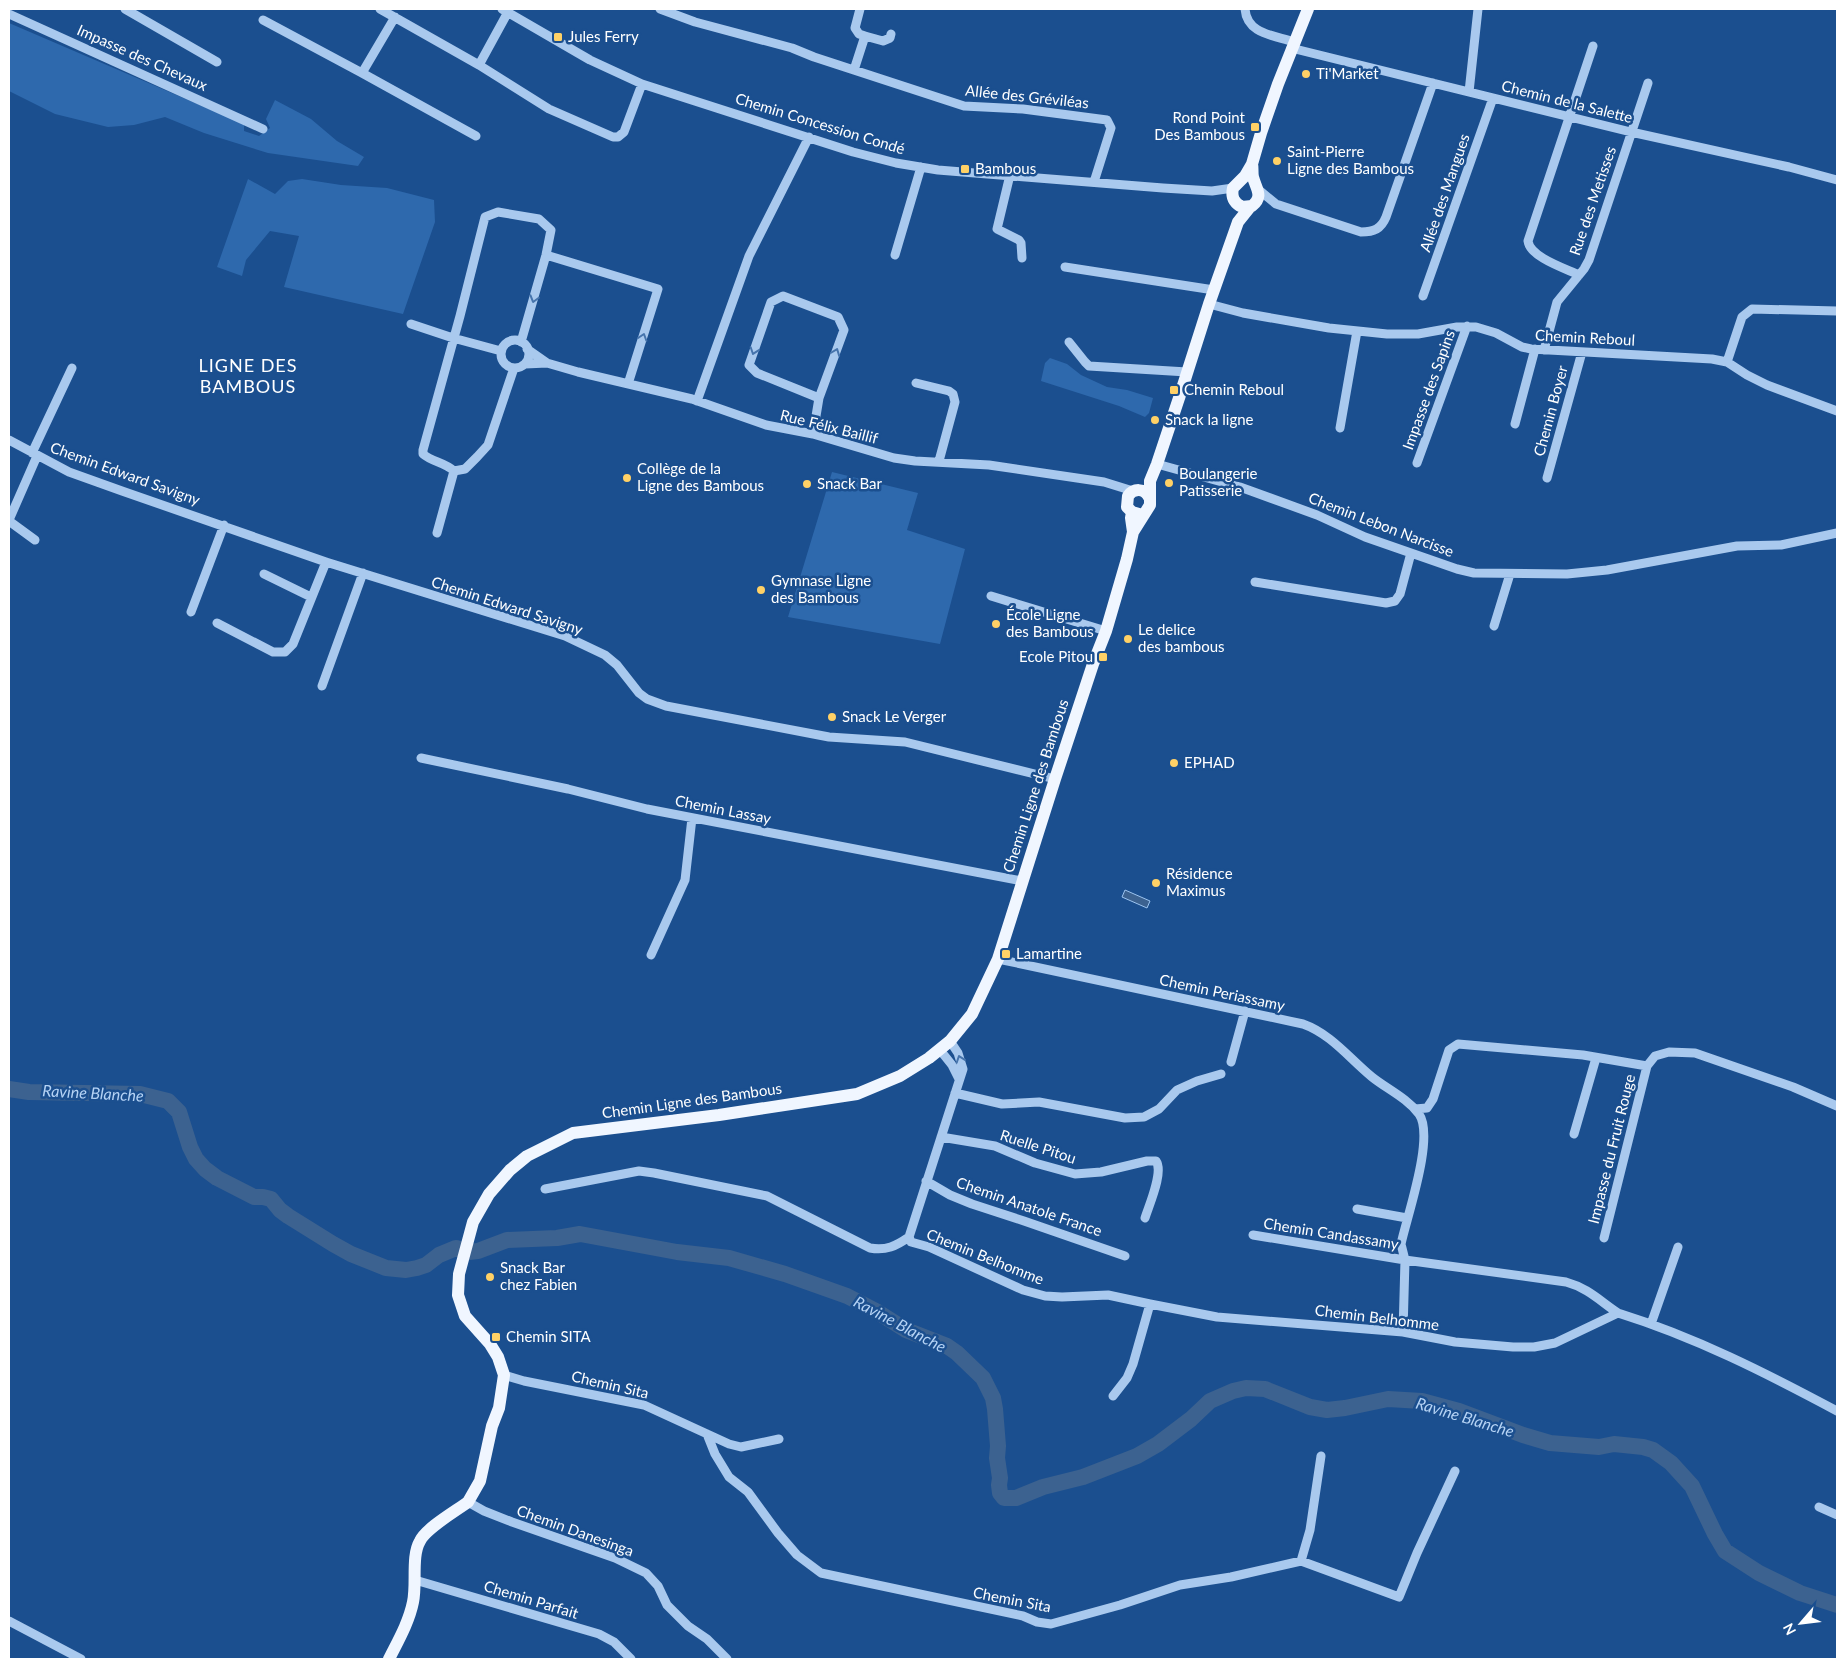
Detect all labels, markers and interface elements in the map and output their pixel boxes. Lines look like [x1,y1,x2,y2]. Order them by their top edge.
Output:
street label: Impasse des Chevaux [74,20,211,94]
place label: Jules Ferry [568,27,639,45]
marker: Jules Ferry [552,31,564,43]
place label: Ti'Market [1316,64,1379,82]
marker: Ti'Market [1300,68,1312,80]
street label: Chemin de la Salette [1500,76,1635,126]
street label: Allée des Gréviléas [964,81,1090,111]
street label: Chemin Concession Condé [733,89,907,157]
place label: Rond Point Des Bambous [1154,108,1246,143]
marker: Rond Point Des Bambous [1249,121,1261,133]
street label: Allée des Mangues [1415,131,1473,254]
place label: Saint-Pierre Ligne des Bambous [1287,142,1414,177]
street label: Rue des Metisses [1565,144,1619,258]
marker: Saint-Pierre Ligne des Bambous [1271,155,1283,167]
place label: Bambous [975,159,1036,177]
marker: Bambous [959,163,971,175]
one-way arrow [530,294,540,302]
street label: Chemin Reboul [1535,325,1636,349]
street label: Impasse des Sapins [1398,327,1458,452]
one-way arrow [637,334,647,342]
one-way arrow [750,347,760,355]
one-way arrow [830,348,840,357]
district label: LIGNE DES BAMBOUS [198,354,298,397]
street label: Chemin Boyer [1529,363,1571,458]
place label: Chemin Reboul [1184,380,1284,398]
marker: Chemin Reboul [1168,384,1180,396]
street label: Rue Félix Baillif [779,405,881,447]
place label: Snack la ligne [1165,410,1254,428]
marker: Snack la ligne [1149,414,1161,426]
street label: Chemin Edward Savigny [48,438,203,509]
place label: Collège de la Ligne des Bambous [637,459,764,494]
place label: Boulangerie Patisserie [1179,464,1257,499]
marker: Collège de la Ligne des Bambous [621,472,633,484]
place label: Snack Bar [817,474,882,492]
marker: Boulangerie Patisserie [1163,477,1175,489]
marker: Snack Bar [801,478,813,490]
street label: Chemin Lebon Narcisse [1306,488,1457,560]
place label: Gymnase Ligne des Bambous [771,571,871,606]
street label: Chemin Edward Savigny [429,572,586,638]
marker: Gymnase Ligne des Bambous [755,584,767,596]
place label: École Ligne des Bambous [1006,605,1094,640]
marker: École Ligne des Bambous [990,618,1002,630]
place label: Le delice des bambous [1138,620,1225,655]
marker: Le delice des bambous [1122,633,1134,645]
place label: Ecole Pitou [1019,647,1093,665]
marker: Ecole Pitou [1097,651,1109,663]
street label: Chemin Ligne des Bambous [998,697,1072,875]
place label: Snack Le Verger [842,707,947,725]
marker: Snack Le Verger [826,711,838,723]
place label: EPHAD [1184,753,1235,771]
marker: EPHAD [1168,757,1180,769]
street label: Chemin Lassay [674,791,773,827]
place label: Résidence Maximus [1166,864,1233,899]
marker: Résidence Maximus [1150,877,1162,889]
place label: Lamartine [1016,944,1082,962]
marker: Lamartine [1000,948,1012,960]
street label: Chemin Periassamy [1158,970,1287,1014]
one-way arrow [956,1055,966,1064]
street label: Impasse du Fruit Rouge [1584,1072,1638,1225]
street label: Chemin Ligne des Bambous [601,1078,783,1122]
water label: Ravine Blanche [42,1080,145,1105]
street label: Ruelle Pitou [998,1125,1079,1167]
street label: Chemin Anatole France [954,1173,1105,1239]
street label: Chemin Candassamy [1262,1213,1400,1253]
street label: Chemin Belhomme [924,1224,1047,1288]
place label: Snack Bar chez Fabien [500,1258,577,1293]
marker: Snack Bar chez Fabien [484,1271,496,1283]
water label: Ravine Blanche [851,1291,950,1356]
street label: Chemin Belhomme [1314,1300,1440,1334]
place label: Chemin SITA [506,1327,592,1345]
marker: Chemin SITA [490,1331,502,1343]
street label: Chemin Sita [570,1366,651,1402]
water label: Ravine Blanche [1414,1393,1517,1441]
street label: Chemin Danesinga [514,1501,636,1560]
street label: Chemin Parfait [482,1576,581,1622]
street label: Chemin Sita [972,1583,1053,1615]
north arrow [1776,1598,1826,1648]
text: N [1779,1621,1799,1638]

